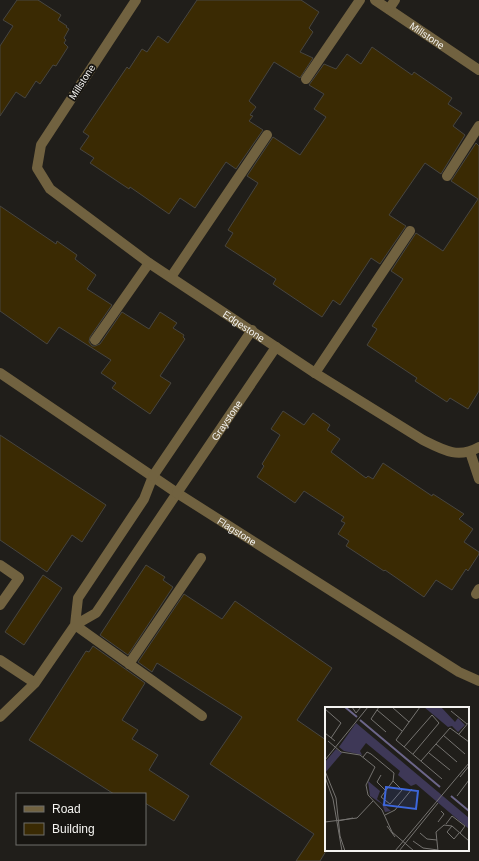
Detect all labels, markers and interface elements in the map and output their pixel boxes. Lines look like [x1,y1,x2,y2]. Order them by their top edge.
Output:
street label: Millstone [408,20,447,51]
street label: Millstone [67,62,98,102]
street label: Edgestone [221,308,267,344]
street label: Graystone [209,398,244,442]
street label: Flagstone [216,515,259,548]
inset map [325,707,469,851]
legend [16,793,146,845]
text: Road [52,802,81,816]
text: Building [52,822,95,836]

